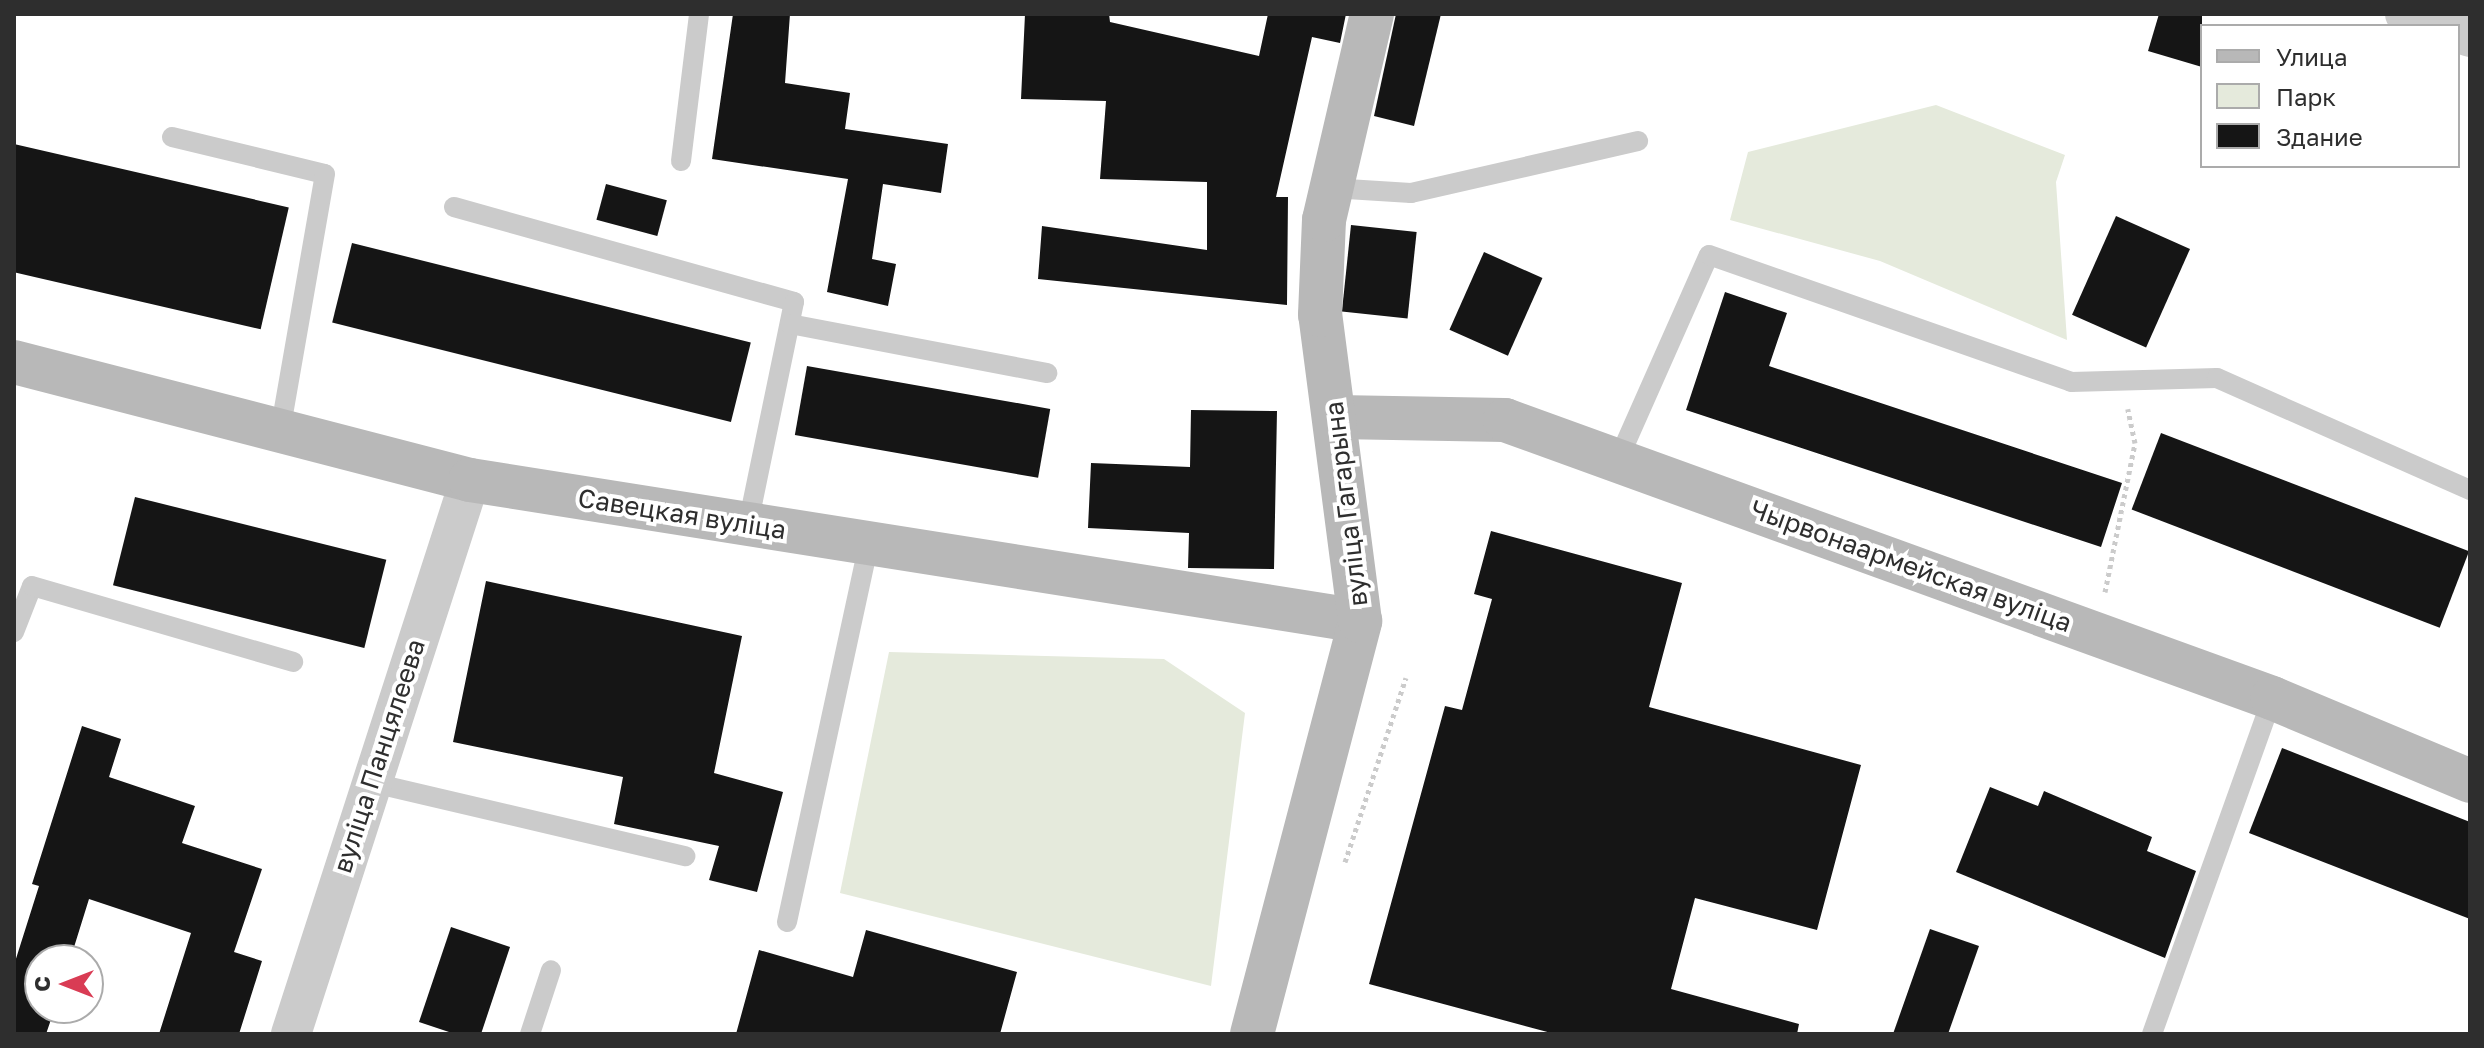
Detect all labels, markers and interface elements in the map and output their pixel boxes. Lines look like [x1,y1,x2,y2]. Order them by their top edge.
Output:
legend [2200,24,2460,168]
text: Улица [2276,42,2348,71]
text: Парк [2276,82,2336,111]
text: Здание [2276,122,2363,151]
street label: вуліца Гагарына [1318,400,1374,608]
street label: Савецкая вуліца [576,482,788,546]
street label: Чырвонаармейская вуліца [1746,493,2076,639]
street label: вуліца Панцялеева [326,635,432,877]
north arrow [24,944,104,1024]
text: С [28,976,55,992]

